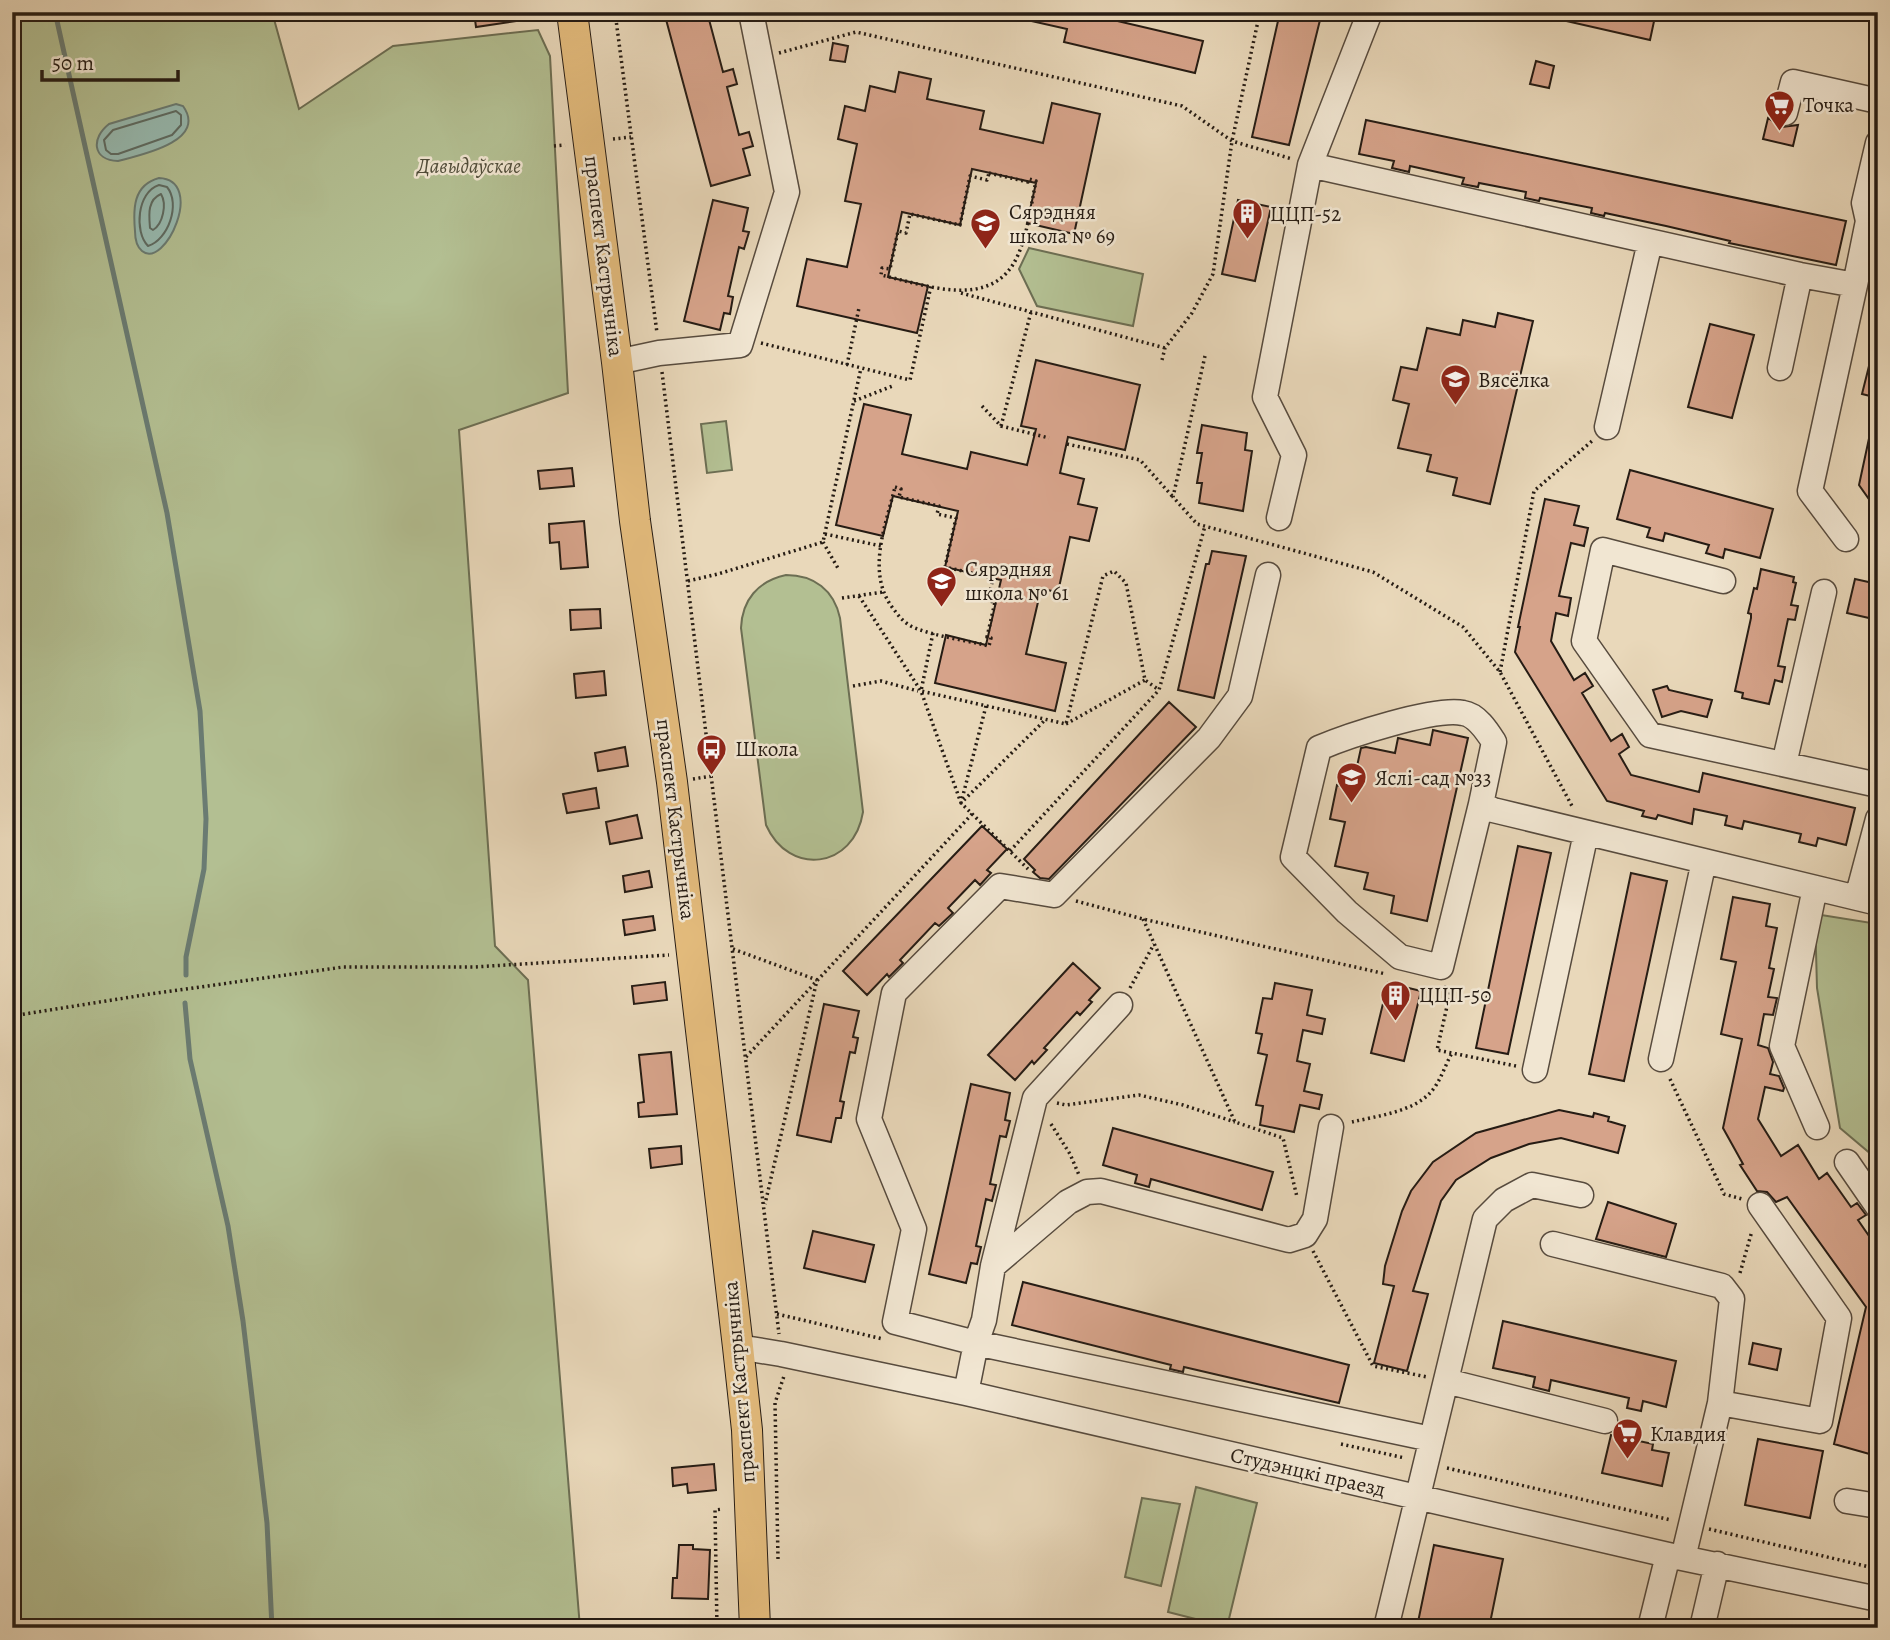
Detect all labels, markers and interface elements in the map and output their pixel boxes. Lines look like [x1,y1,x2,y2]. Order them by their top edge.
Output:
scale bar [42,38,178,82]
text: 50 m [52,49,94,77]
supermarket icon: Точка [1763,88,1797,132]
place label: Точка [1803,91,1854,119]
park label: Давыдаўскае [415,152,521,180]
street label: праспект Кастрычніка [578,154,630,358]
building icon: ЦЦП-52 [1230,197,1264,241]
place label: Сярэдняя школа № 69 [1009,198,1115,250]
place label: ЦЦП-52 [1270,200,1341,228]
school or university icon: Сярэдняя школа № 69 [969,207,1003,251]
school or university icon: Вясёлка [1438,363,1472,407]
place label: Вясёлка [1478,366,1550,394]
place label: Сярэдняя школа № 61 [965,555,1069,607]
school or university icon: Сярэдняя школа № 61 [925,564,959,608]
street label: праспект Кастрычніка [650,717,702,921]
bus stop icon: Школа [695,732,729,776]
place label: Школа [735,735,799,763]
school or university icon: Яслі-сад №33 [1335,761,1369,805]
place label: Яслі-сад №33 [1375,764,1491,792]
building icon: ЦЦП-50 [1379,978,1413,1022]
place label: ЦЦП-50 [1419,981,1491,1009]
street label: праспект Кастрычніка [716,1280,762,1484]
supermarket icon: Клавдия [1610,1417,1644,1461]
place label: Клавдия [1650,1420,1726,1448]
street label: Студэнцкі праезд [1228,1441,1388,1503]

